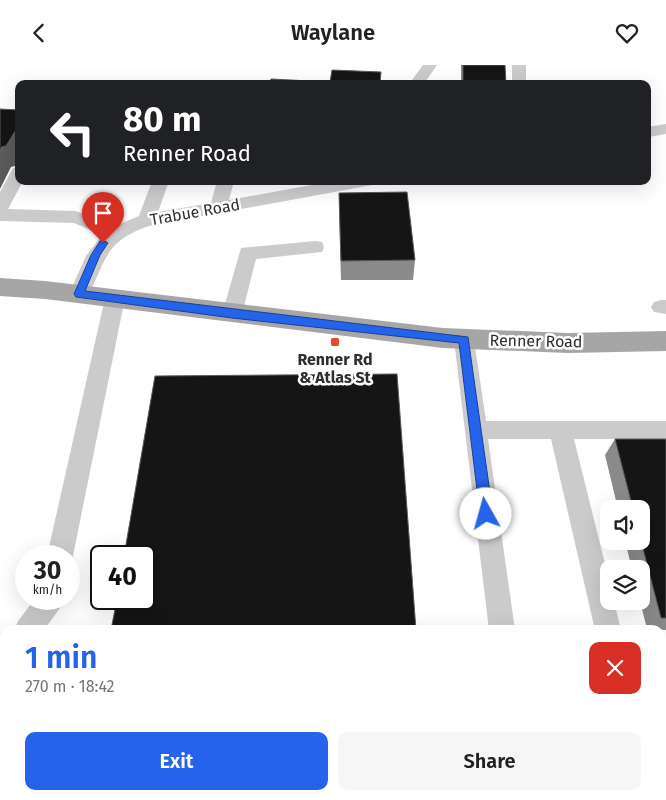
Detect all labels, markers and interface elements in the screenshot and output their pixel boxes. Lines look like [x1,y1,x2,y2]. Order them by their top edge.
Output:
icon: back [25,19,53,47]
text: Waylane [291,19,375,46]
icon: heart [613,19,641,47]
text: 80 m [123,98,202,140]
icon: left [40,100,105,165]
text: Renner Road [123,140,251,167]
pin [82,192,124,243]
street label: Trabue Road [149,195,241,229]
icon: arrive [89,199,117,227]
street label: Renner Road [489,331,583,351]
marker: Renner Rd & Atlas St [329,336,341,348]
place label: Renner Rd & Atlas St [297,350,373,387]
position arrow [459,487,511,539]
map controls [600,500,650,610]
button: sound [600,500,650,550]
speed limit sign: 40 [90,545,155,610]
text: 30 [34,556,61,586]
button: layers [600,560,650,610]
text: km/h [33,583,62,597]
text: 1 min [25,640,97,676]
button: close [589,642,641,694]
text: 270 m · 18:42 [25,677,115,696]
button: Exit [25,732,328,790]
button: Share [338,732,641,790]

